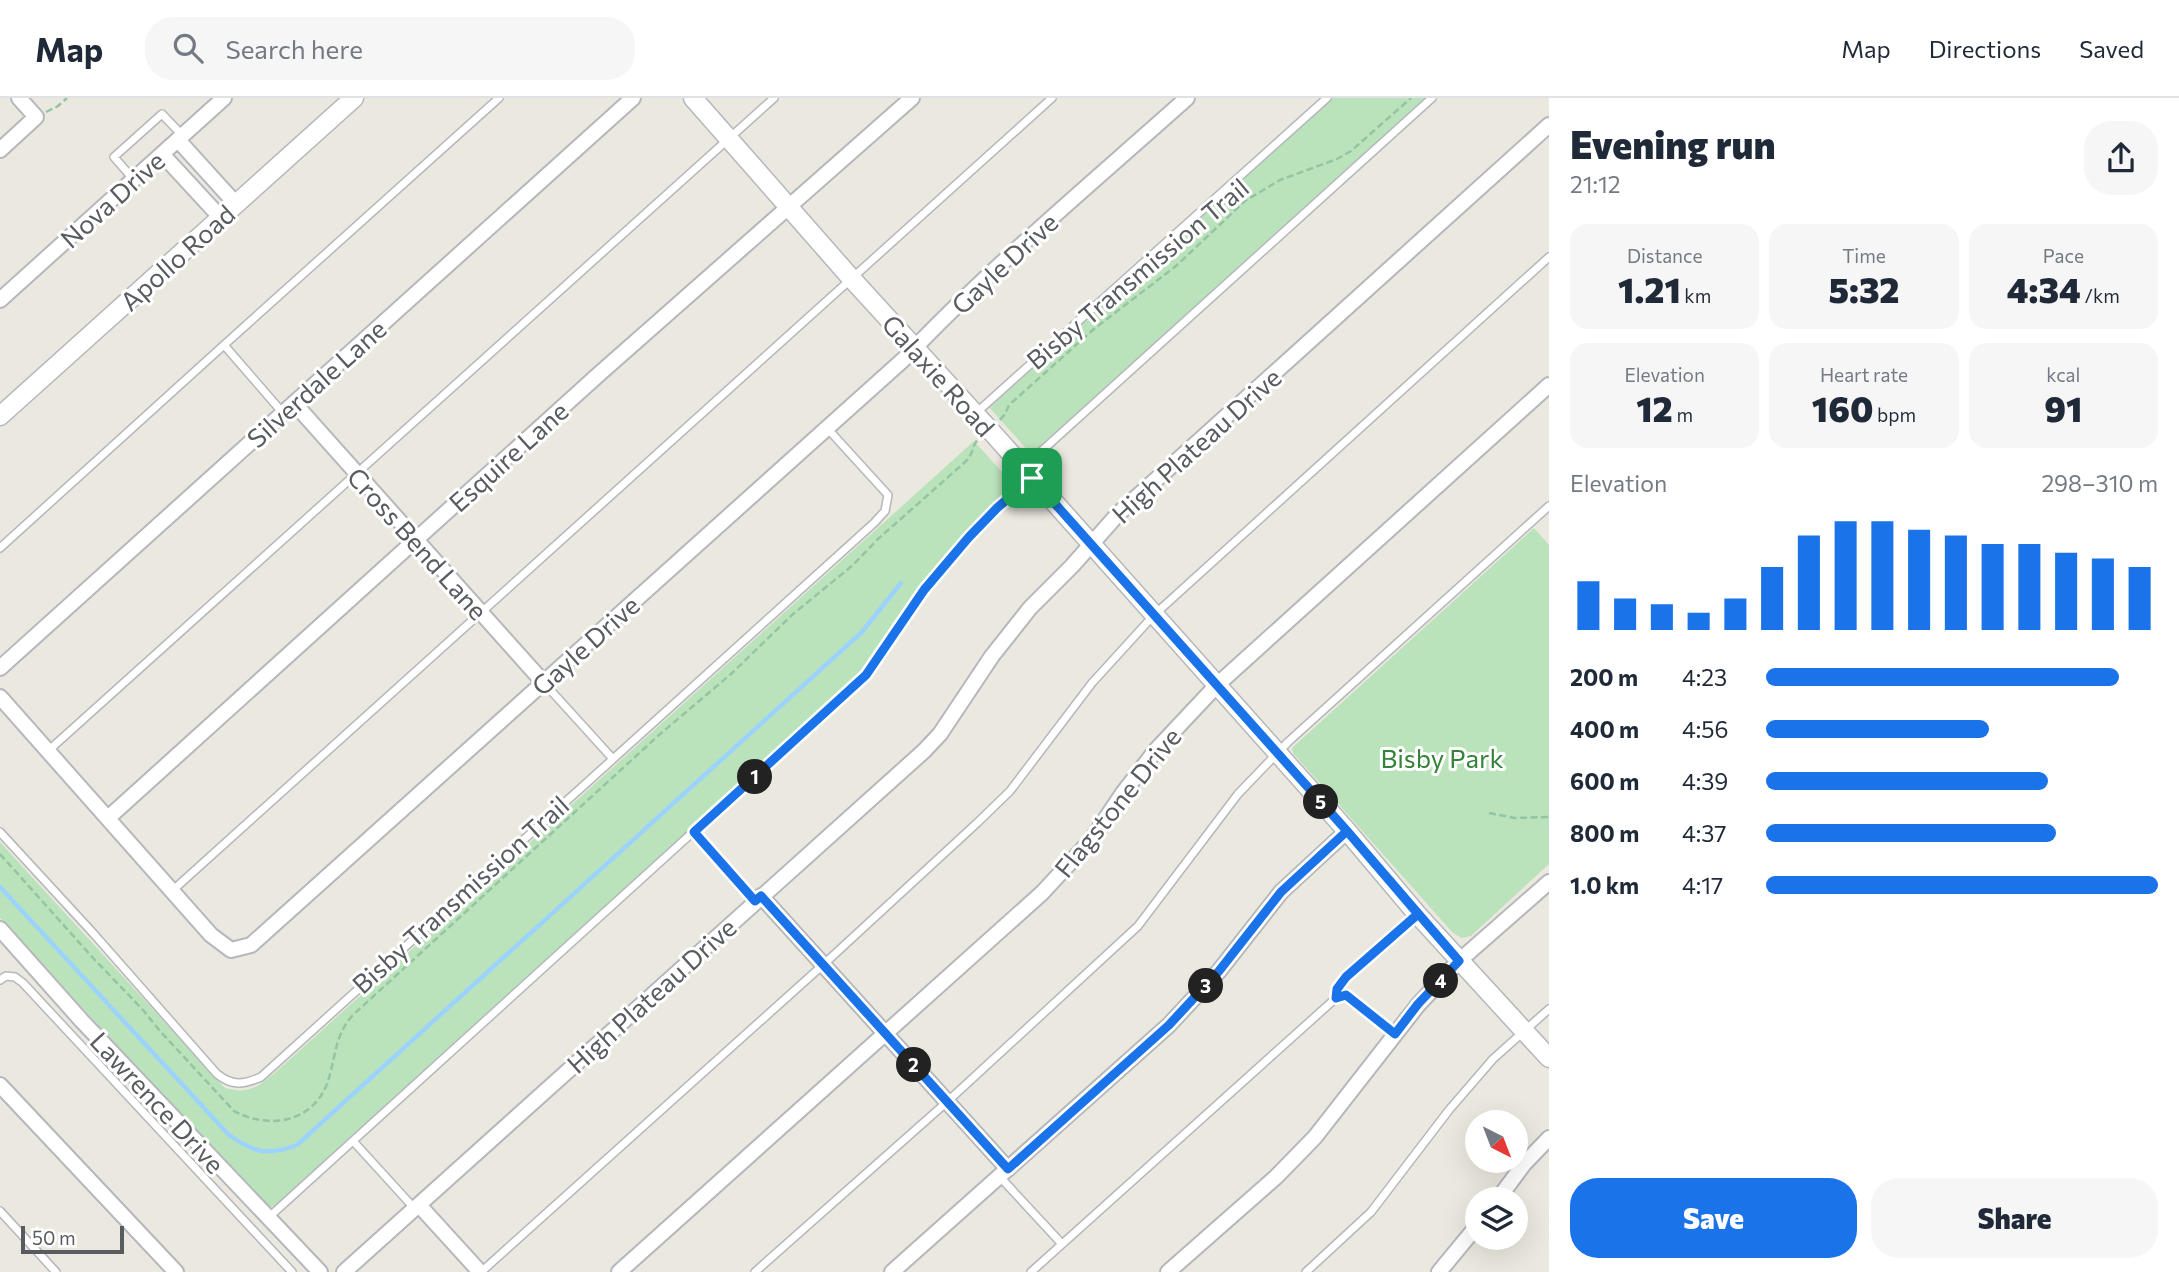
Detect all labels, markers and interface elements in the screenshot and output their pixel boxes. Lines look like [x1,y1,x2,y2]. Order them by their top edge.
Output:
search box [145,17,635,80]
text: Map [35,28,103,69]
icon: search [169,29,207,67]
text: Search here [225,33,363,64]
text: Map [1841,34,1891,63]
text: Directions [1929,34,2041,63]
text: Saved [2079,34,2144,63]
text: Evening run [1570,120,1776,167]
button: share [2084,121,2158,195]
street label: Nova Drive [54,144,170,254]
text: 21:12 [1570,170,1621,198]
street label: Bisby Transmission Trail [1020,171,1254,375]
street label: Apollo Road [113,198,241,316]
street label: Gayle Drive [944,206,1064,320]
text: Distance [1627,244,1702,267]
text: Time [1842,244,1886,267]
text: Pace [2043,244,2084,267]
text: 1.21 [1618,267,1681,310]
text: 5:32 [1829,267,1899,310]
text: 4:34 [2007,267,2081,310]
text: km [1681,284,1711,307]
text: /km [2081,284,2120,307]
street label: Galaxie Road [876,308,1002,442]
street label: Silverdale Lane [240,313,392,453]
street label: High Plateau Drive [1105,361,1287,529]
text: Elevation [1625,363,1705,386]
text: Heart rate [1820,363,1908,386]
text: kcal [2046,363,2080,386]
text: 12 [1636,386,1673,429]
text: 160 [1812,386,1873,429]
text: 91 [2044,386,2082,429]
street label: Esquire Lane [442,395,574,517]
text: m [1673,403,1693,426]
text: bpm [1873,403,1916,426]
pin [1002,448,1062,508]
icon: arrive [1013,459,1051,497]
street label: Cross Bend Lane [342,460,494,626]
text: Elevation [1570,469,1667,497]
text: 298–310 m [2041,469,2158,497]
street label: Gayle Drive [525,589,645,701]
text: 200 m [1570,663,1638,691]
text: 4:23 [1682,663,1727,691]
text: 400 m [1570,715,1639,743]
text: 4:56 [1682,715,1728,743]
street label: Flagstone Drive [1047,721,1187,883]
park label: Bisby Park [1380,742,1504,773]
pin: 1 [738,760,772,794]
text: 1 [750,765,759,788]
text: 600 m [1570,767,1639,795]
text: 4:39 [1682,767,1728,795]
pin: 5 [1304,784,1338,820]
street label: Bisby Transmission Trail [345,789,575,999]
text: 5 [1315,790,1326,813]
text: 800 m [1570,819,1639,847]
text: 4:37 [1682,819,1726,847]
text: 1.0 km [1570,871,1639,899]
text: 4:17 [1682,871,1723,899]
street label: High Plateau Drive [560,911,742,1079]
pin: 4 [1424,964,1458,998]
pin: 3 [1188,968,1224,1004]
text: 4 [1435,969,1446,992]
text: 3 [1200,974,1211,997]
street label: Lawrence Drive [85,1025,231,1179]
pin: 2 [897,1048,932,1082]
text: 2 [908,1053,919,1076]
north arrow [1465,1110,1528,1172]
map controls [1465,1110,1528,1250]
button: Save [1570,1178,1857,1258]
button: Share [1871,1178,2158,1258]
button: layers [1465,1187,1528,1250]
scale bar [21,1223,124,1255]
text: 50 m [32,1226,76,1249]

